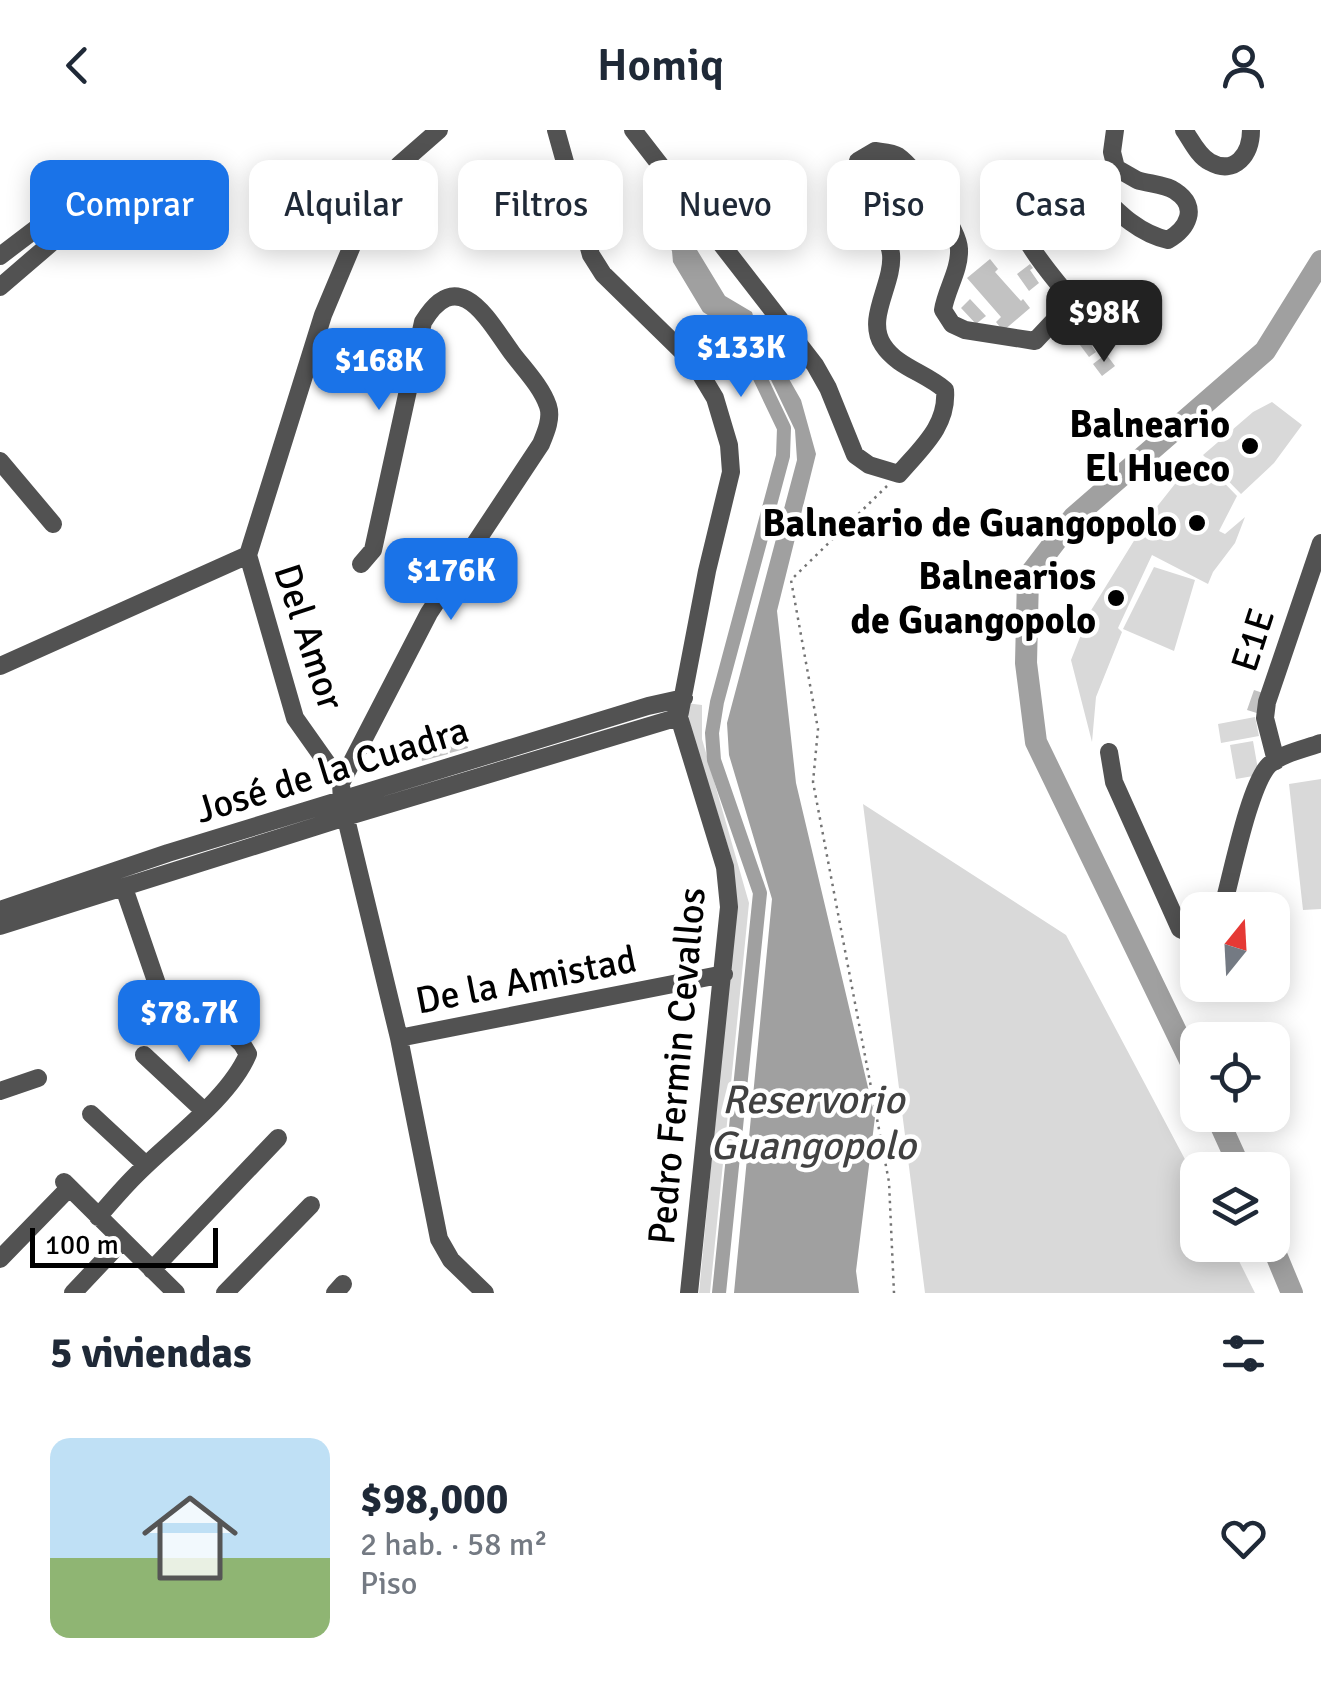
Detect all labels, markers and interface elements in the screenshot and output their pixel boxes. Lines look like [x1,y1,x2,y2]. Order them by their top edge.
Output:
icon: back [50,38,105,93]
text: Homiq [597,38,724,93]
icon: person [1216,38,1271,93]
chip: Comprar [30,160,229,250]
chip: Alquilar [249,160,438,250]
chip: Filtros [458,160,623,250]
chip: Nuevo [643,160,807,250]
chip: Piso [827,160,960,250]
chip: Casa [980,160,1121,250]
pin: $98K [1045,280,1163,365]
text: $98K [1068,293,1140,332]
pin: $133K [671,315,811,400]
pin: $168K [309,328,449,413]
text: $133K [697,328,785,367]
text: $168K [335,341,423,380]
place label: Balneario El Hueco [1069,401,1230,492]
marker: Balneario El Hueco [1239,435,1261,457]
place label: Balneario de Guangopolo [762,500,1177,547]
marker: Balneario de Guangopolo [1186,512,1208,534]
pin: $176K [381,538,521,623]
text: $176K [407,551,495,590]
place label: Balnearios de Guangopolo [850,553,1096,644]
street label: Del Amor [263,558,355,716]
marker: Balnearios de Guangopolo [1105,587,1127,609]
street label: E1E [1221,603,1285,677]
street label: José de la Cuadra [190,706,474,834]
street label: Pedro Fermin Cevallos [638,886,716,1246]
north arrow [1180,892,1290,1002]
map controls [1180,892,1290,1262]
street label: De la Amistad [412,936,640,1024]
pin: $78.7K [108,980,270,1065]
text: $78.7K [140,993,238,1032]
button: locate [1180,1022,1290,1132]
water label: Reservorio Guangopolo [710,1075,918,1171]
button: layers [1180,1152,1290,1262]
scale bar [30,1223,218,1268]
text: 100 m [45,1228,119,1262]
icon: filters [1216,1326,1271,1381]
text: 5 viviendas [50,1328,252,1379]
text: $98,000 [360,1474,508,1525]
icon: home [130,1478,250,1598]
icon: heart [1216,1511,1271,1566]
text: 2 hab. · 58 m² [360,1525,548,1564]
text: Piso [360,1564,417,1603]

